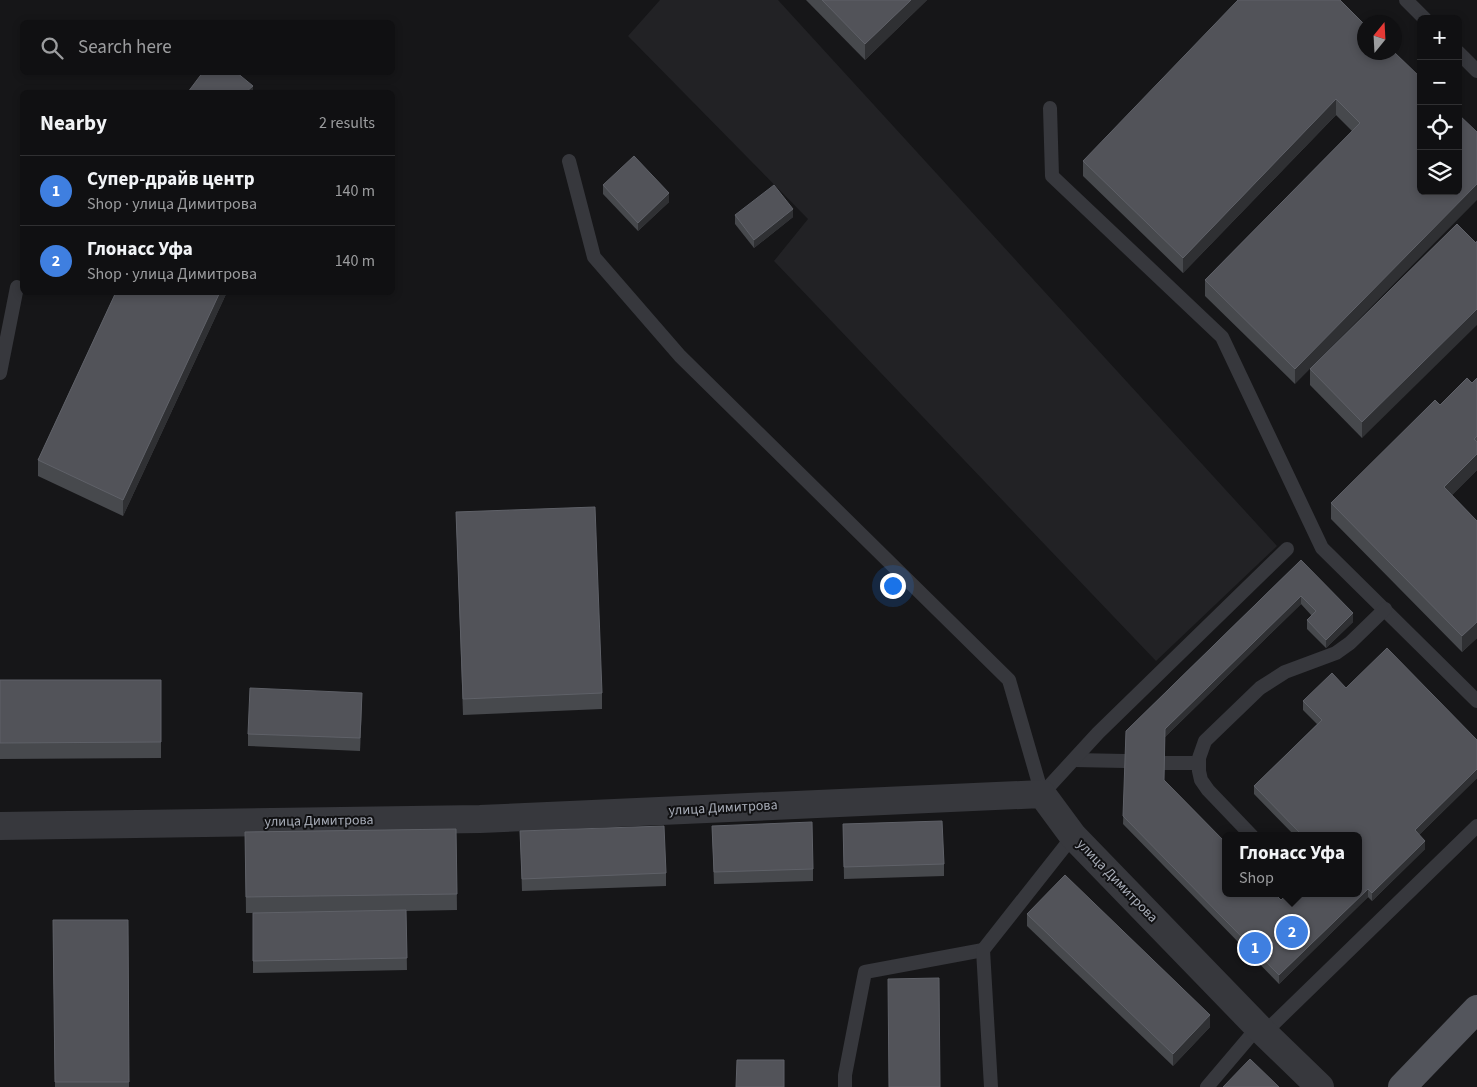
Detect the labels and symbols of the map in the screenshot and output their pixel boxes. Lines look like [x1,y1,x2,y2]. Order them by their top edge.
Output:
north arrow [1357,15,1402,60]
your location [880,573,906,599]
street label: улица Димитрова [668,795,778,821]
street label: улица Димитрова [264,810,374,832]
street label: улица Димитрова [1072,835,1162,927]
pin: 2 [1276,913,1308,951]
pin: 1 [1239,929,1271,967]

